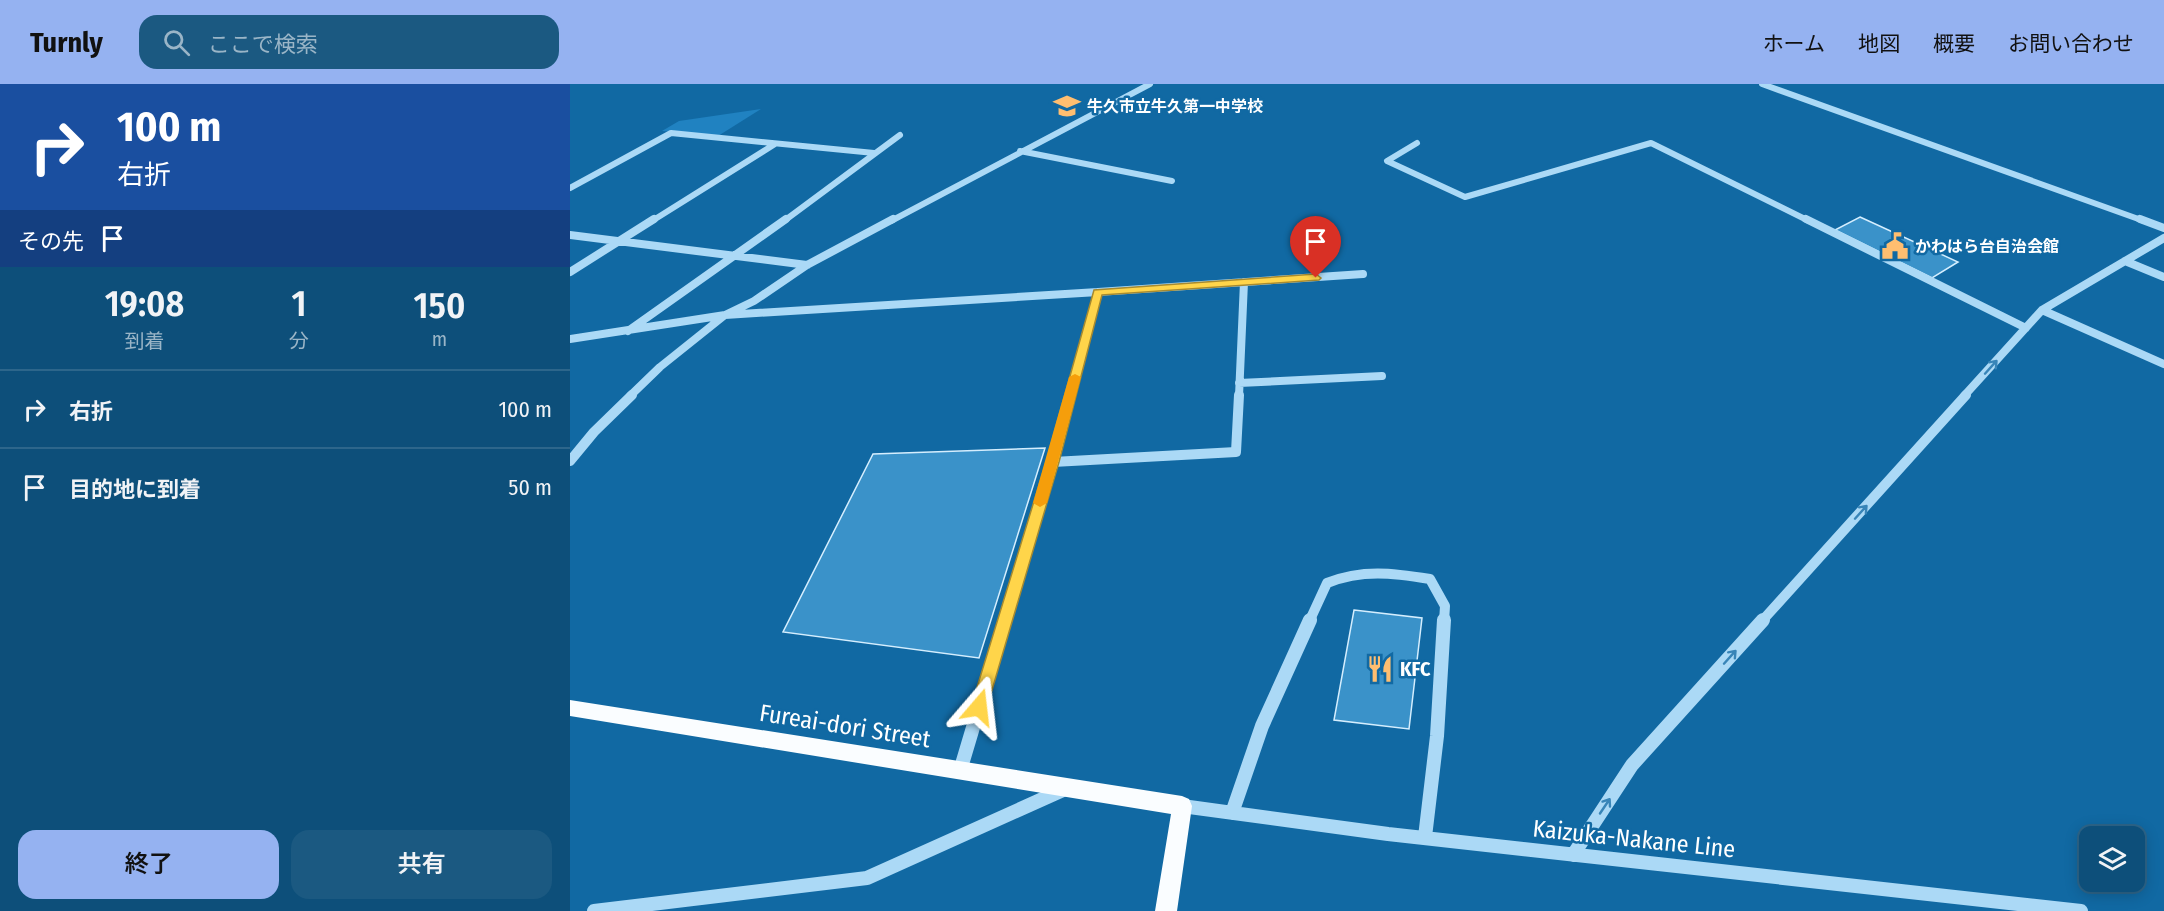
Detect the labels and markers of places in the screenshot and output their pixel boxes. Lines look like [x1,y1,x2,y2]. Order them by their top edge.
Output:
school or university icon: 牛久市立牛久第一中学校 [1052,91,1082,121]
place label: 牛久市立牛久第一中学校 [1087,97,1263,116]
pin [1290,216,1341,278]
public building icon: かわはら台自治会館 [1880,231,1910,261]
place label: かわはら台自治会館 [1915,237,2059,256]
restaurant icon: KFC [1365,654,1395,684]
place label: KFC [1400,657,1431,681]

